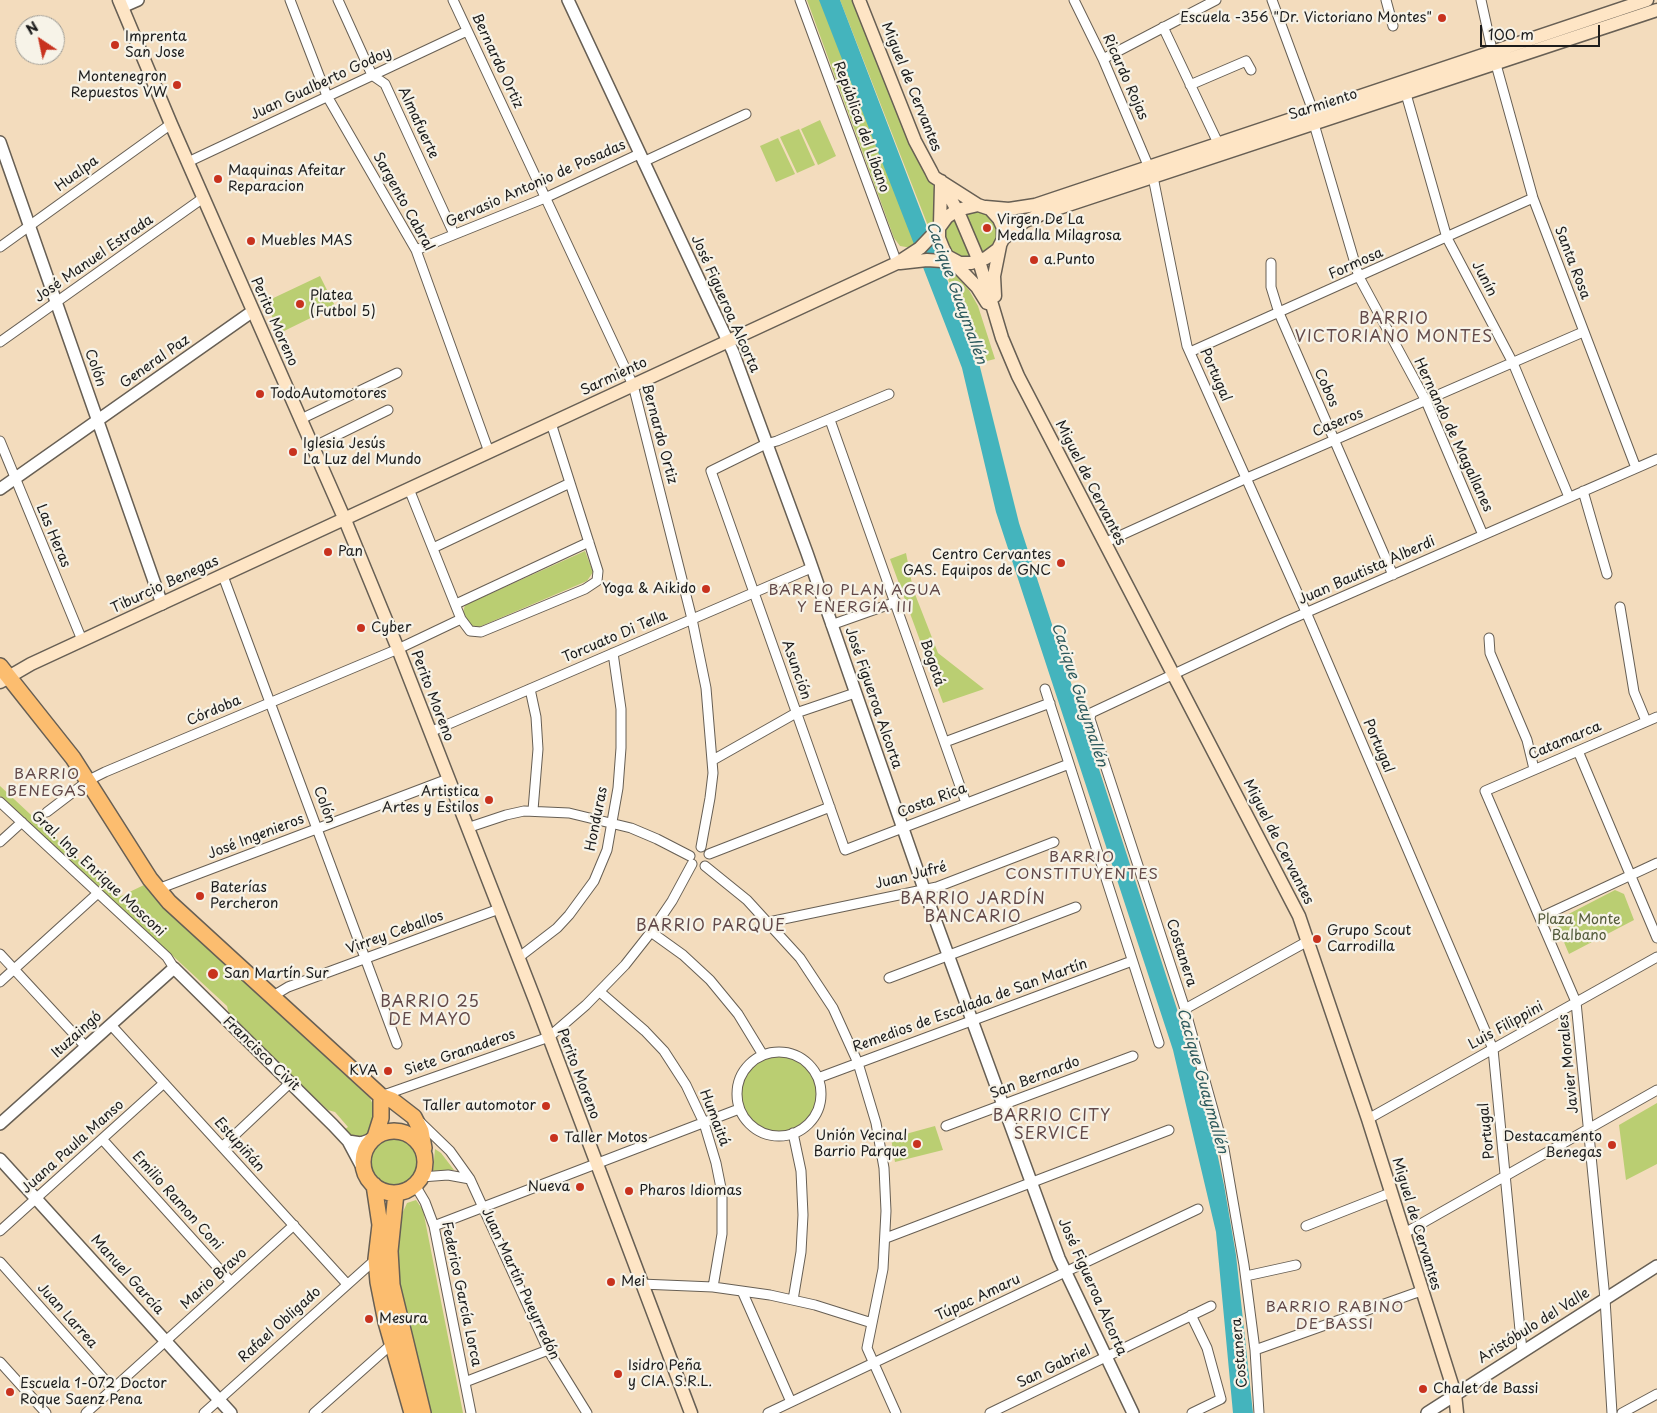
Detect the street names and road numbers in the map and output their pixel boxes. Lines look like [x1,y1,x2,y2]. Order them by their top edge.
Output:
street label: Bernardo Ortiz [468,11,526,111]
street label: Miguel de Cervantes [877,20,945,154]
street label: Ricardo Rojas [1099,32,1151,122]
street label: Juan Gualberto Godoy [248,44,394,124]
street label: República del Líbano [829,59,893,195]
street label: Almafuerte [394,84,442,162]
street label: Sarmiento [1286,86,1360,124]
street label: Gervasio Antonio de Posadas [444,137,628,231]
street label: Sargento Cabral [369,150,437,254]
street label: Hualpa [52,153,102,195]
street label: José Manuel Estrada [31,212,157,306]
street label: Santa Rosa [1550,224,1594,302]
street label: José Figueroa Alcorta [687,233,763,375]
street label: Formosa [1326,245,1386,283]
street label: Junín [1468,259,1500,299]
street label: Perito Moreno [247,275,301,369]
street label: General Paz [117,332,193,392]
street label: Portugal [1196,346,1234,404]
street label: Colón [81,347,109,389]
street label: Sarmiento [578,354,650,400]
street label: Hernando de Magallanes [1410,355,1496,515]
street label: Cobos [1310,366,1342,410]
street label: Bernardo Ortiz [638,382,680,486]
street label: Caseros [1310,405,1366,441]
street label: Miguel de Cervantes [1051,418,1129,548]
street label: Las Heras [32,502,74,570]
street label: Juan Bautista Alberdi [1296,533,1438,609]
street label: Tiburcio Benegas [108,553,222,617]
street label: Torcuato Di Tella [560,607,670,667]
street label: José Figueroa Alcorta [841,625,905,771]
street label: Asunción [778,638,814,702]
street label: Bogotá [916,638,948,688]
street label: Perito Moreno [407,648,457,744]
street label: Córdoba [184,692,244,730]
street label: Portugal [1359,717,1397,775]
street label: Catamarca [1526,718,1604,764]
street label: Miguel de Cervantes [1239,777,1317,907]
street label: Costa Rica [895,780,969,822]
street label: Colón [310,784,338,826]
street label: Honduras [583,785,611,853]
street label: Gral. Ing. Enrique Mosconi [27,807,169,941]
street label: José Ingenieros [205,811,307,863]
street label: Juan Jufré [873,859,949,893]
street label: Virrey Ceballos [344,908,446,958]
street label: Costanera [1162,917,1200,989]
street label: Remedios de Escalada de San Martín [850,956,1090,1056]
street label: Luis Filippini [1466,999,1546,1053]
street label: Ituzaingó [49,1008,105,1062]
street label: Francisco Civit [219,1013,303,1095]
street label: Javier Morales [1555,1013,1583,1115]
street label: Siete Granaderos [402,1026,518,1080]
street label: Perito Moreno [553,1026,603,1122]
street label: San Bernardo [988,1053,1082,1103]
street label: Humaitá [696,1087,732,1149]
street label: Juana Paula Manso [18,1097,128,1197]
street label: Portugal [1476,1102,1498,1160]
street label: Estupiñán [210,1114,268,1176]
street label: Emilio Ramon Coni [128,1148,226,1254]
street label: Miguel de Cervantes [1388,1156,1444,1292]
street label: Juan Martín Pueyrredón [477,1205,563,1363]
street label: José Figueroa Alcorta [1054,1216,1130,1358]
street label: Federico García Lorca [437,1220,485,1368]
street label: Manuel García [87,1232,167,1318]
street label: Mario Bravo [178,1245,250,1313]
street label: Túpac Amaru [933,1271,1023,1325]
street label: Juan Larrea [33,1280,101,1352]
street label: Rafael Obligado [235,1284,325,1366]
street label: Aristóbulo del Valle [1475,1285,1593,1367]
street label: Costanera [1229,1317,1251,1389]
street label: San Gabriel [1015,1342,1093,1392]

